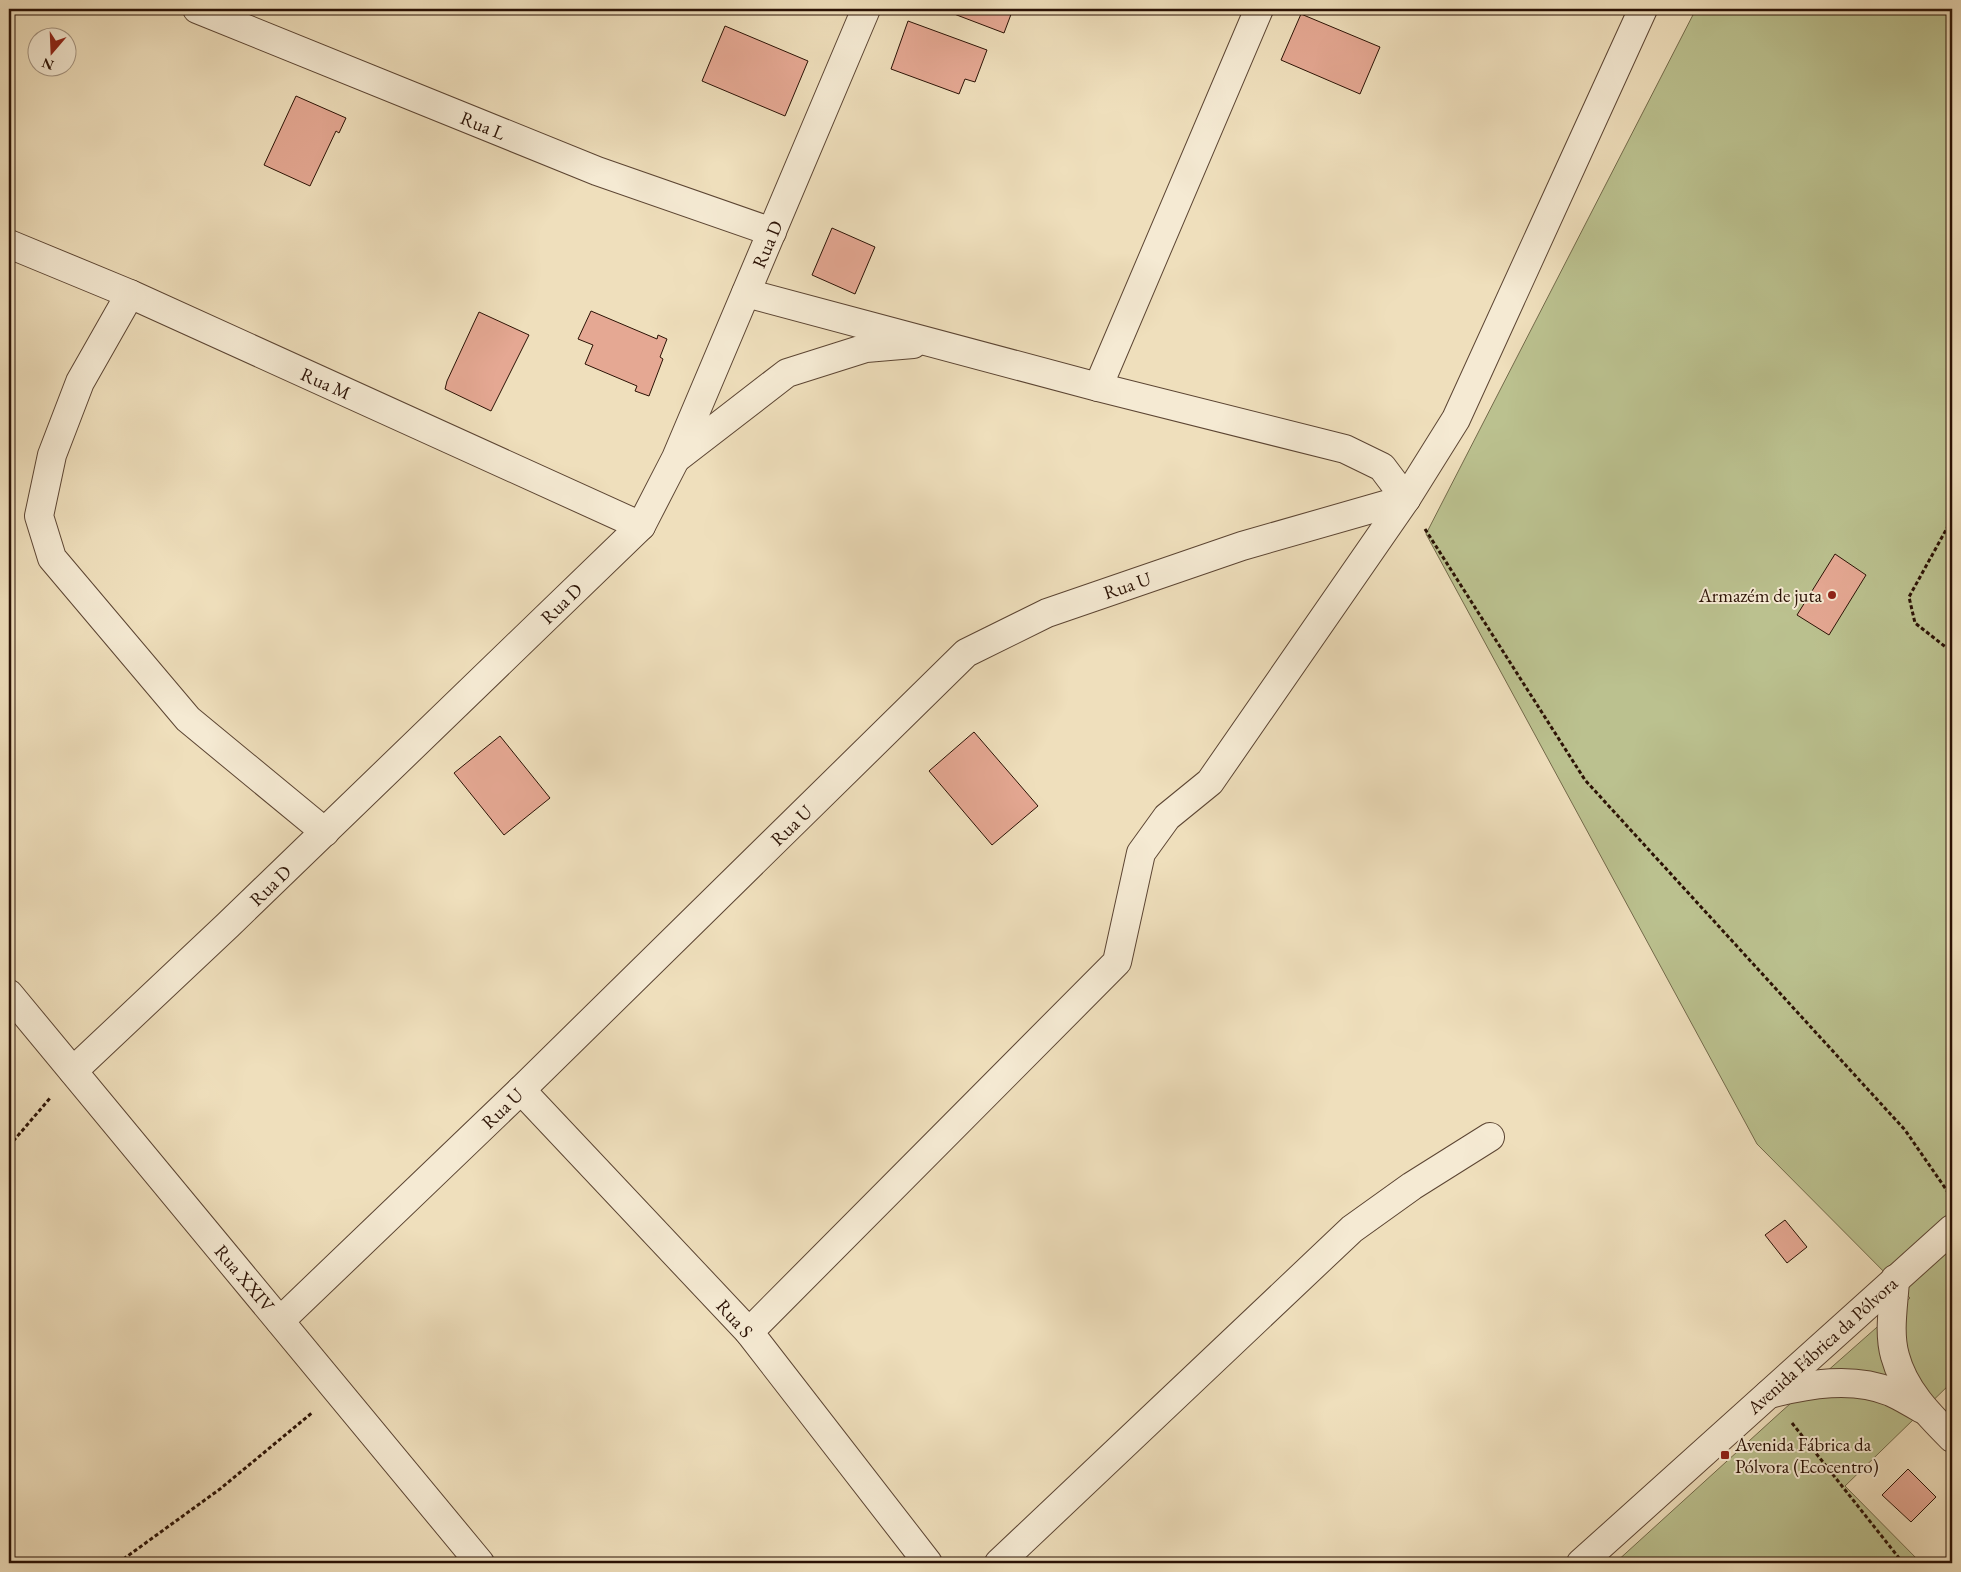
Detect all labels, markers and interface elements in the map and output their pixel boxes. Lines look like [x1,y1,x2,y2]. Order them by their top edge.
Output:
north arrow [28,28,78,78]
text: N [39,54,56,75]
street label: Rua L [457,105,509,146]
street label: Rua D [746,217,789,272]
street label: Rua M [297,361,355,405]
street label: Rua U [1100,566,1154,605]
street label: Rua D [535,577,588,629]
place label: Armazém de juta [1698,583,1822,608]
marker: Armazém de juta [1826,589,1838,601]
street label: Rua U [765,799,818,851]
street label: Rua D [244,859,297,911]
street label: Rua U [476,1082,529,1134]
street label: Rua XXIV [209,1239,280,1318]
street label: Avenida Fábrica da Pólvora [1741,1271,1903,1420]
street label: Rua S [711,1294,759,1343]
place label: Avenida Fábrica da Pólvora (Ecocentro) [1734,1432,1879,1479]
marker: Avenida Fábrica da Pólvora (Ecocentro) [1719,1449,1731,1461]

